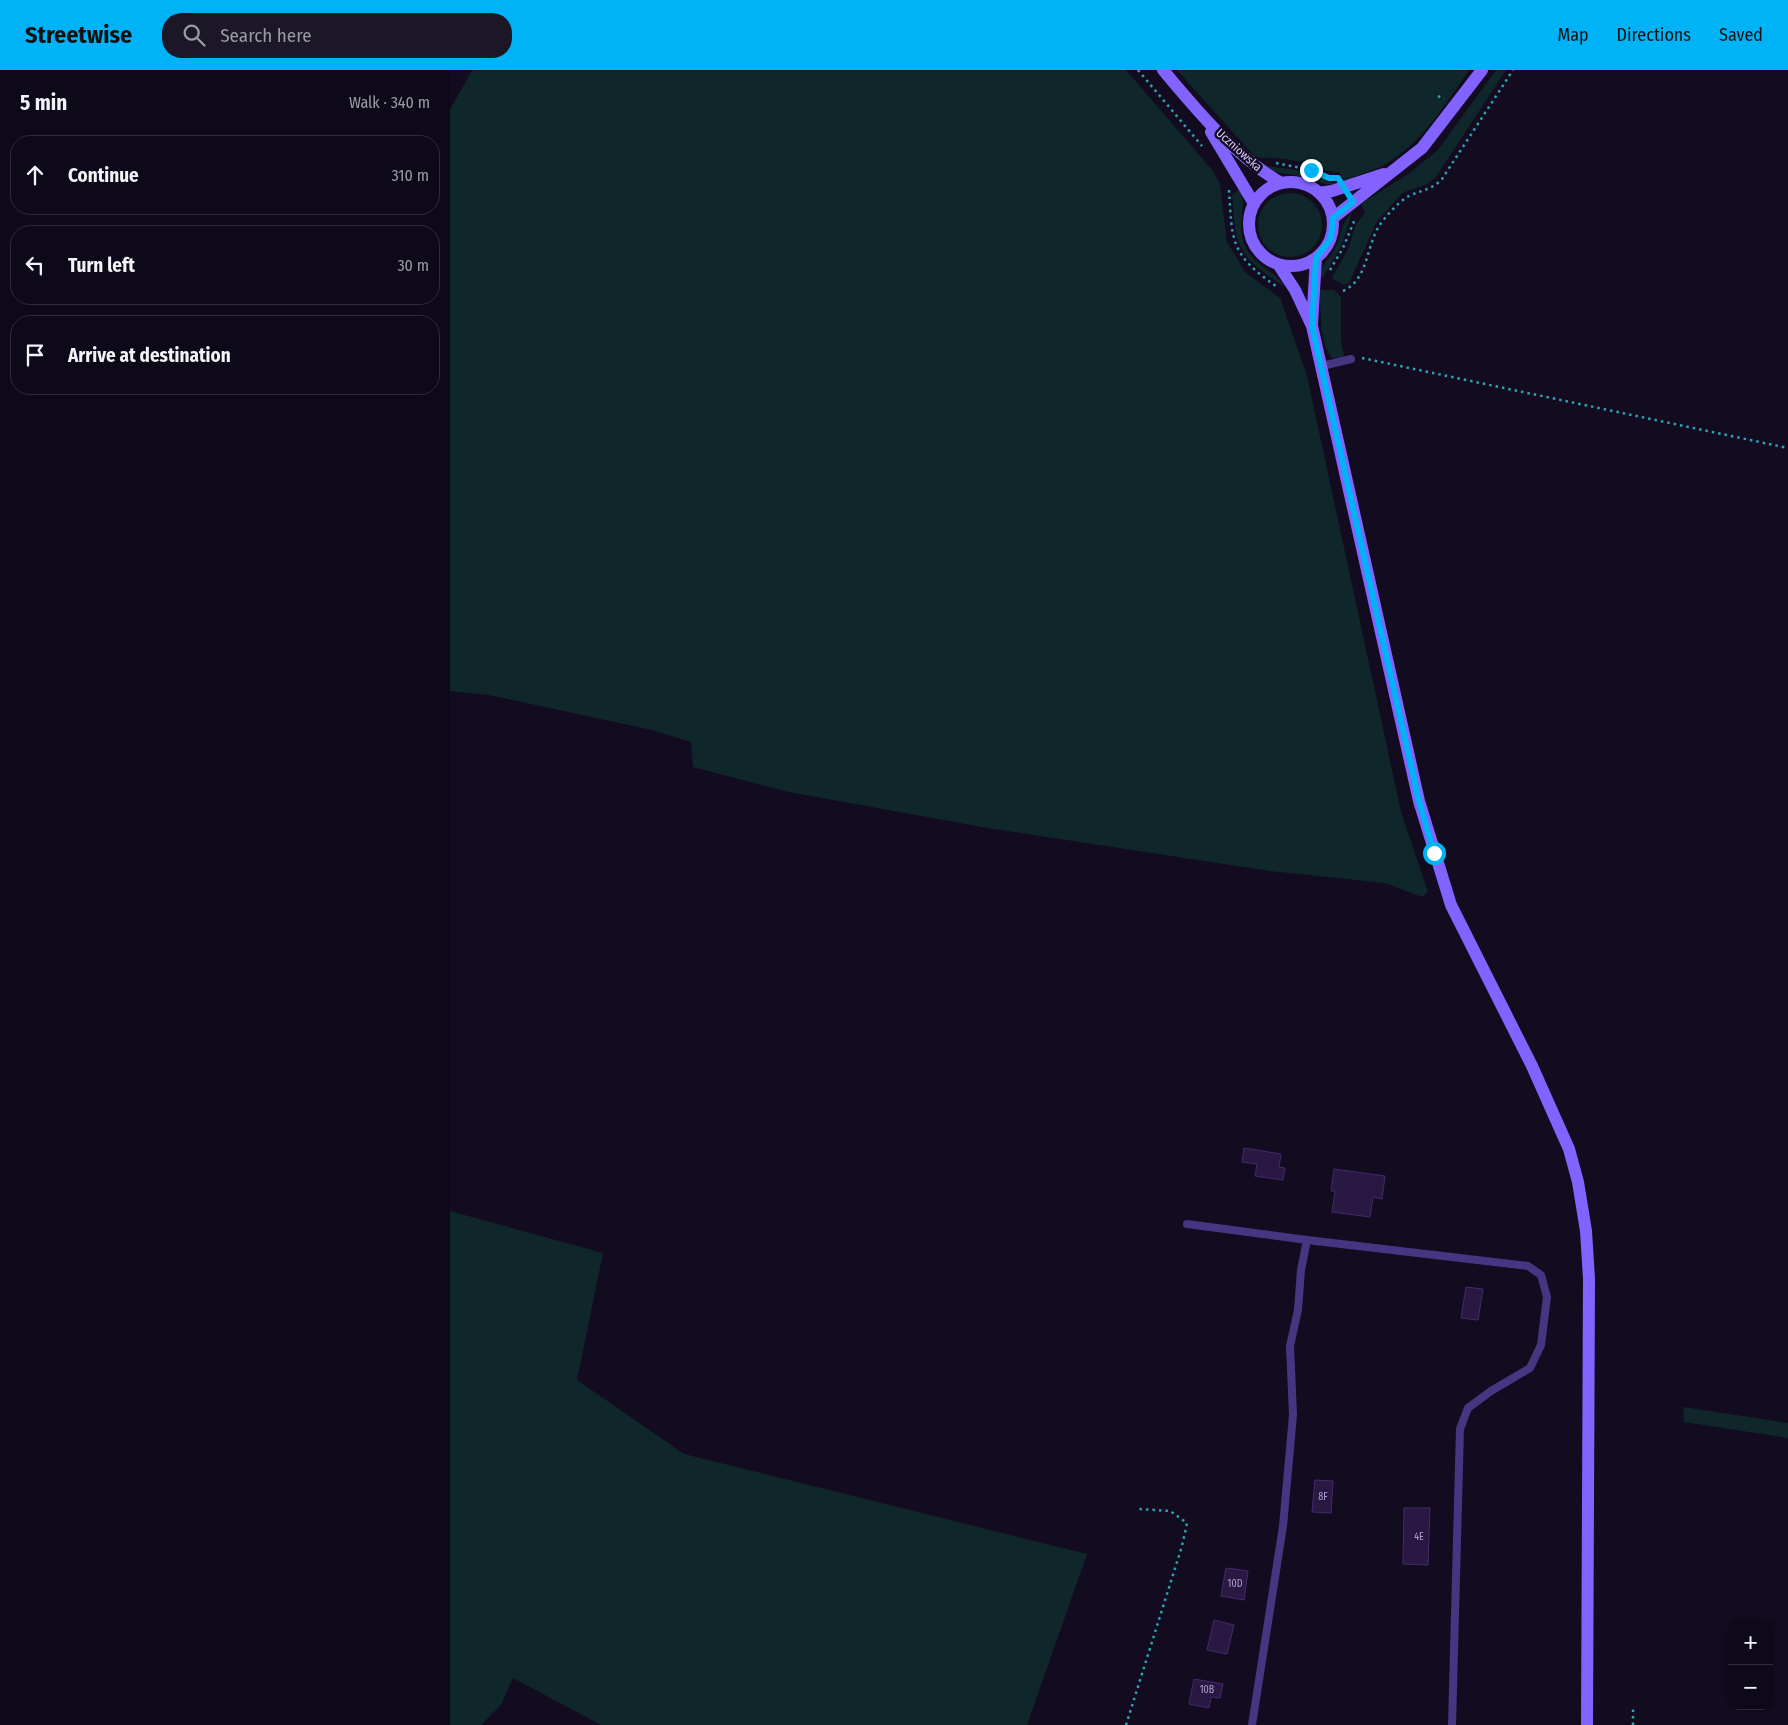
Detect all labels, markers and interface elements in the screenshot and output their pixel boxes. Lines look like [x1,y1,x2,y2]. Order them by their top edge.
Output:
search box [162,13,512,58]
text: Streetwise [25,21,132,49]
icon: search [180,21,208,49]
text: Search here [220,24,312,47]
text: Map [1557,24,1589,46]
text: Directions [1617,24,1691,46]
text: Saved [1719,24,1763,46]
text: 5 min [20,90,67,116]
text: Walk · 340 m [349,93,430,112]
street label: Uczniowska [1213,126,1265,174]
route end [1300,159,1323,182]
icon: ahead [21,161,49,189]
text: Continue [68,164,139,187]
text: 310 m [392,166,429,185]
icon: left [21,251,49,279]
text: Turn left [68,254,135,277]
text: 30 m [397,256,429,275]
icon: arrive [21,341,49,369]
text: Arrive at destination [68,344,231,367]
route start [1423,842,1446,865]
house number: 8F [1318,1491,1328,1503]
house number: 4E [1414,1531,1424,1543]
house number: 10D [1228,1578,1243,1590]
map controls [1728,1620,1773,1710]
button: + [1728,1620,1773,1665]
button: − [1728,1665,1773,1710]
house number: 10B [1200,1684,1215,1696]

